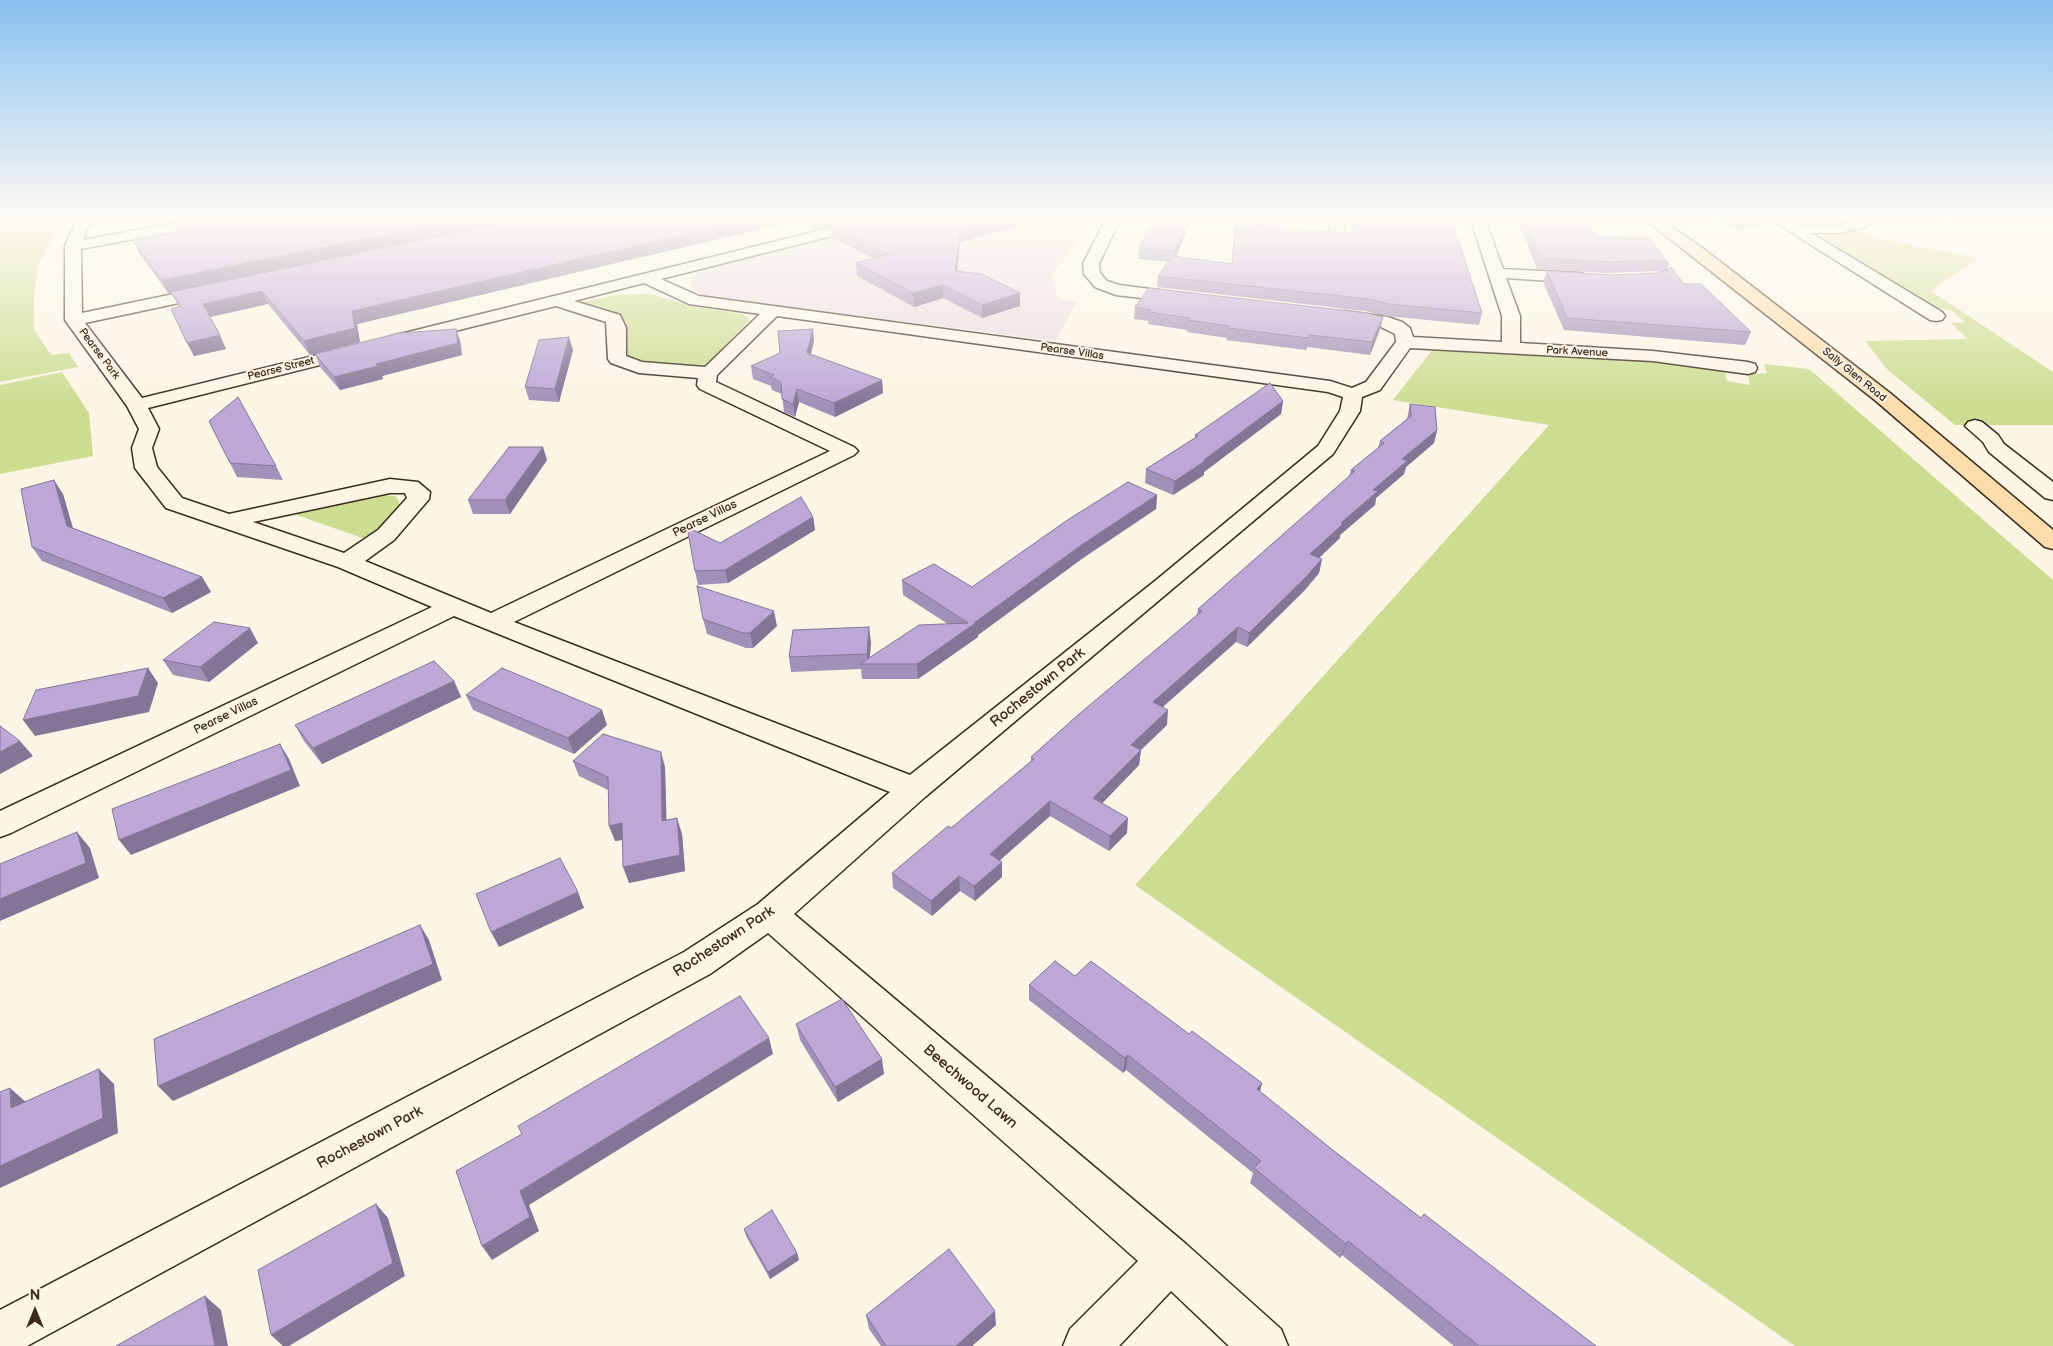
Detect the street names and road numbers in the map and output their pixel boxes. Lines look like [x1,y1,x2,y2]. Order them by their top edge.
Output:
street label: Pearse Park [76,326,122,382]
street label: Pearse Villas [1039,341,1105,363]
street label: Park Avenue [1546,344,1608,360]
street label: Sally Glen Road [1819,345,1889,405]
street label: Pearse Street [246,354,316,384]
street label: Pearse Villas [670,497,740,541]
street label: Rochestown Park [987,644,1089,732]
street label: Pearse Villas [191,694,261,738]
street label: Rochestown Park [670,903,778,981]
street label: Beechwood Lawn [919,1041,1021,1133]
street label: Rochestown Park [314,1103,426,1173]

